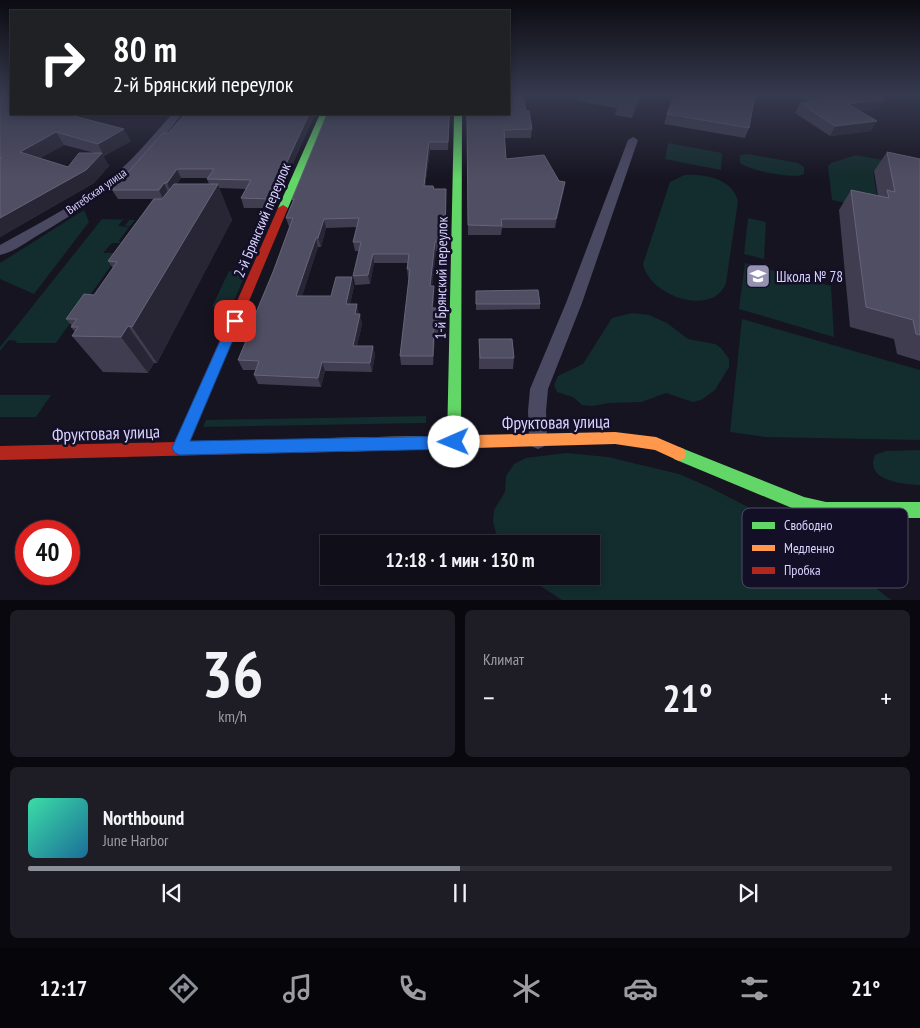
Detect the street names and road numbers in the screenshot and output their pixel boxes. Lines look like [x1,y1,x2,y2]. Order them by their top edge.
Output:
street label: 2-й Брянский переулок [229,160,295,280]
street label: Витебская улица [63,165,129,217]
street label: 1-й Брянский переулок [430,216,452,340]
street label: Фруктовая улица [502,410,610,434]
street label: Фруктовая улица [52,420,160,446]

